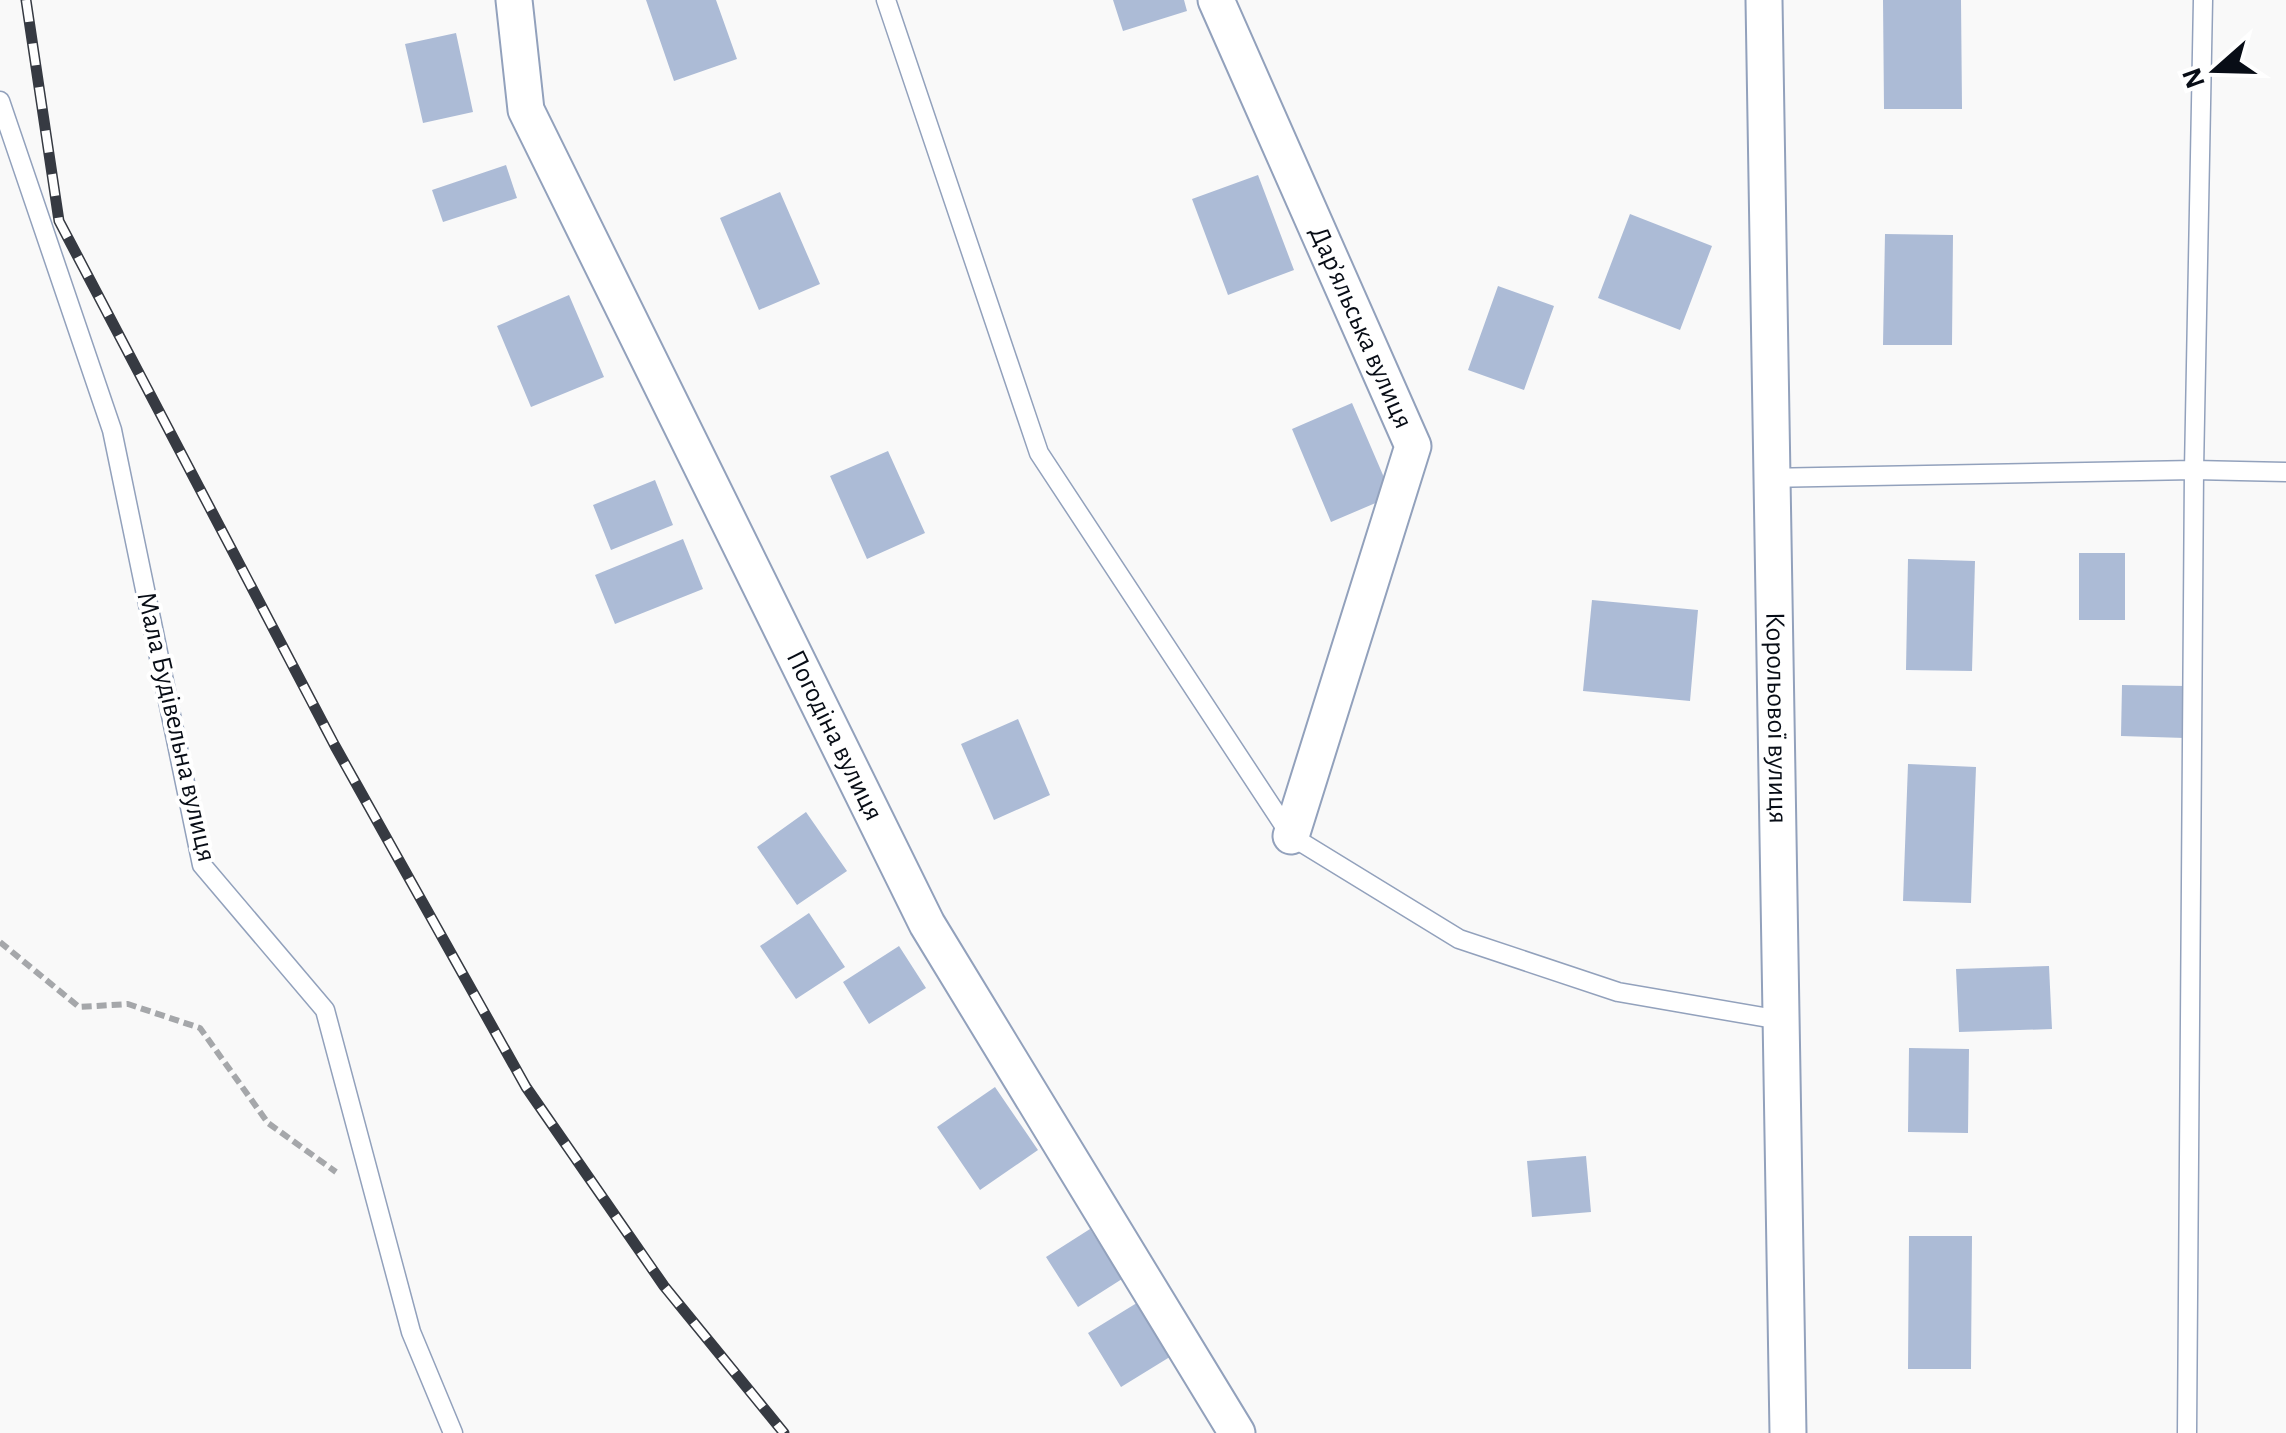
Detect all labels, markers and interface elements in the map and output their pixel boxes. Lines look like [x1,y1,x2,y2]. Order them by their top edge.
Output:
north arrow [2166,20,2266,120]
text: N [2178,64,2211,92]
street label: Дар’яльська вулиця [1304,222,1417,433]
street label: Мала Будівельна вулиця [131,589,221,865]
street label: Корольової вулиця [1760,612,1792,824]
street label: Погодіна вулиця [780,646,888,825]

